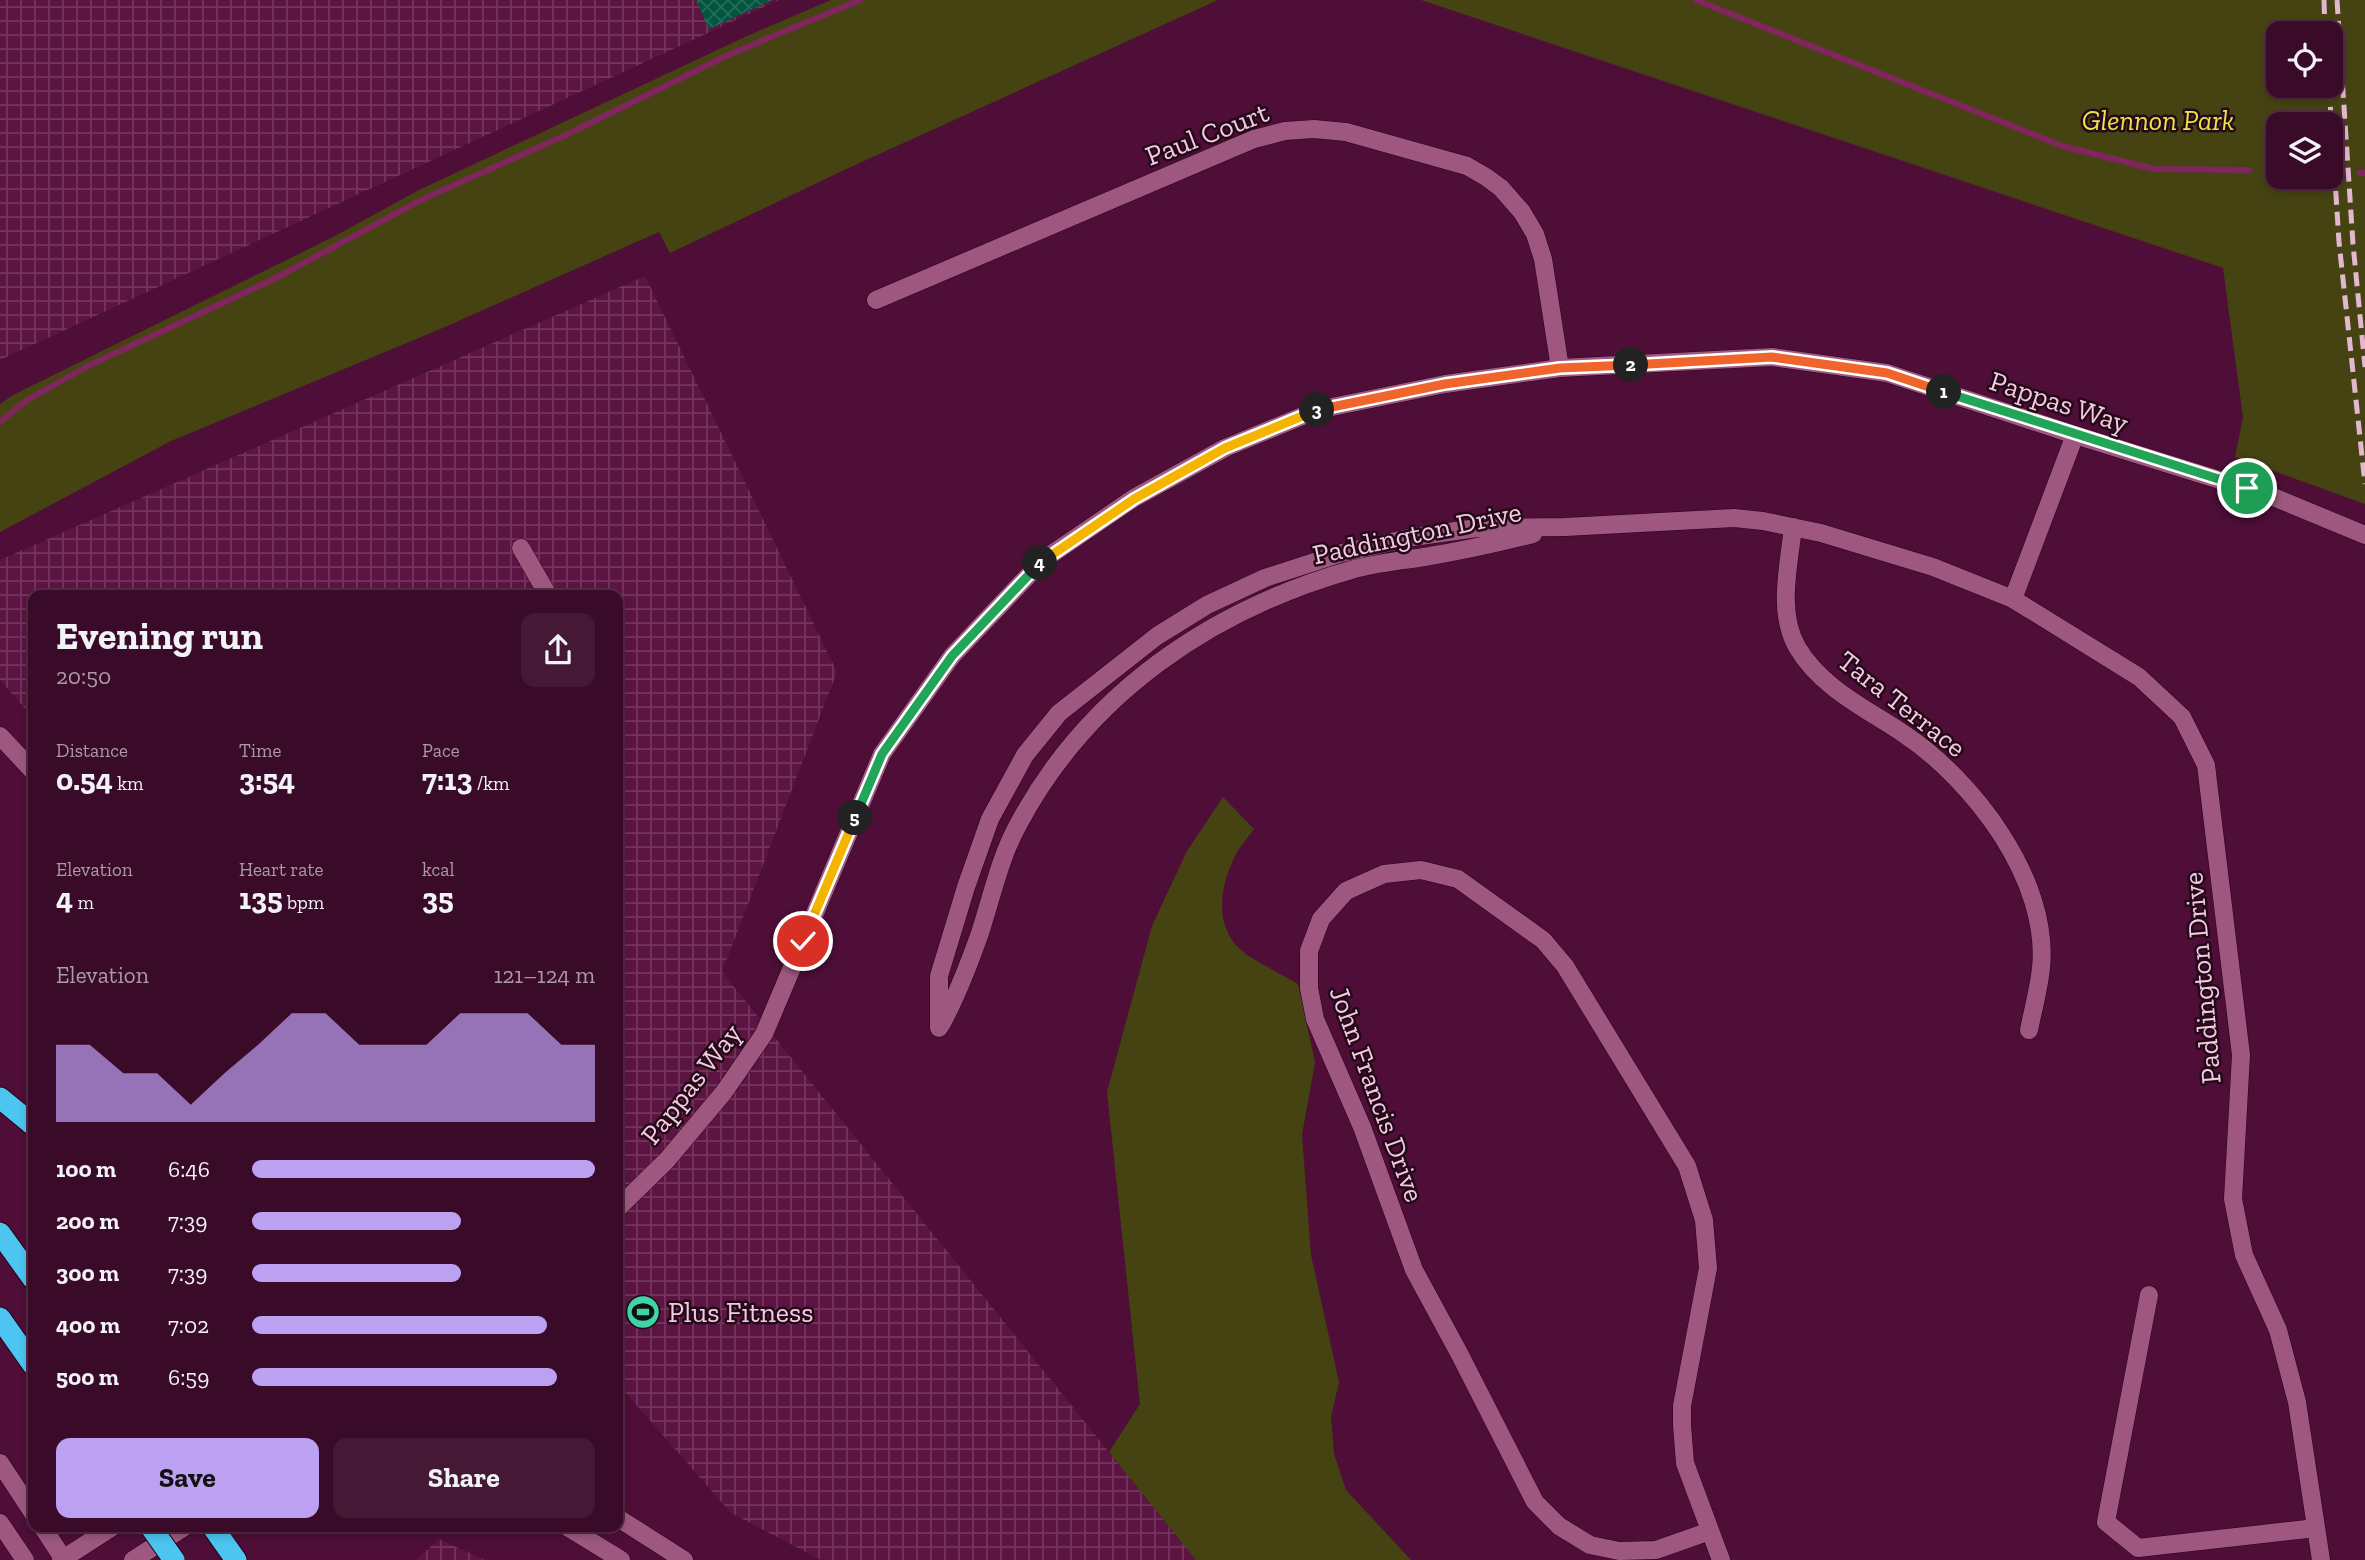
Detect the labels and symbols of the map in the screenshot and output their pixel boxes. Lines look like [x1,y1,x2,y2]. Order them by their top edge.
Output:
street label: Paul Court [1141,95,1274,173]
park label: Glennon Park [2082,104,2234,137]
pin: 2 [1614,348,1648,382]
street label: Pappas Way [1986,364,2133,440]
pin: 1 [1926,374,1962,410]
pin: 3 [1300,392,1334,428]
pin [2217,458,2277,518]
street label: Paddington Drive [1310,495,1524,571]
pin: 4 [1023,546,1058,580]
street label: Tara Terrace [1832,644,1972,764]
pin: 5 [838,800,872,836]
street label: Paddington Drive [2176,871,2228,1085]
pin [773,911,833,971]
street label: John Francis Drive [1323,982,1431,1206]
street label: Pappas Way [634,1017,749,1151]
sports icon: Plus Fitness [624,1293,662,1331]
place label: Plus Fitness [668,1296,813,1329]

